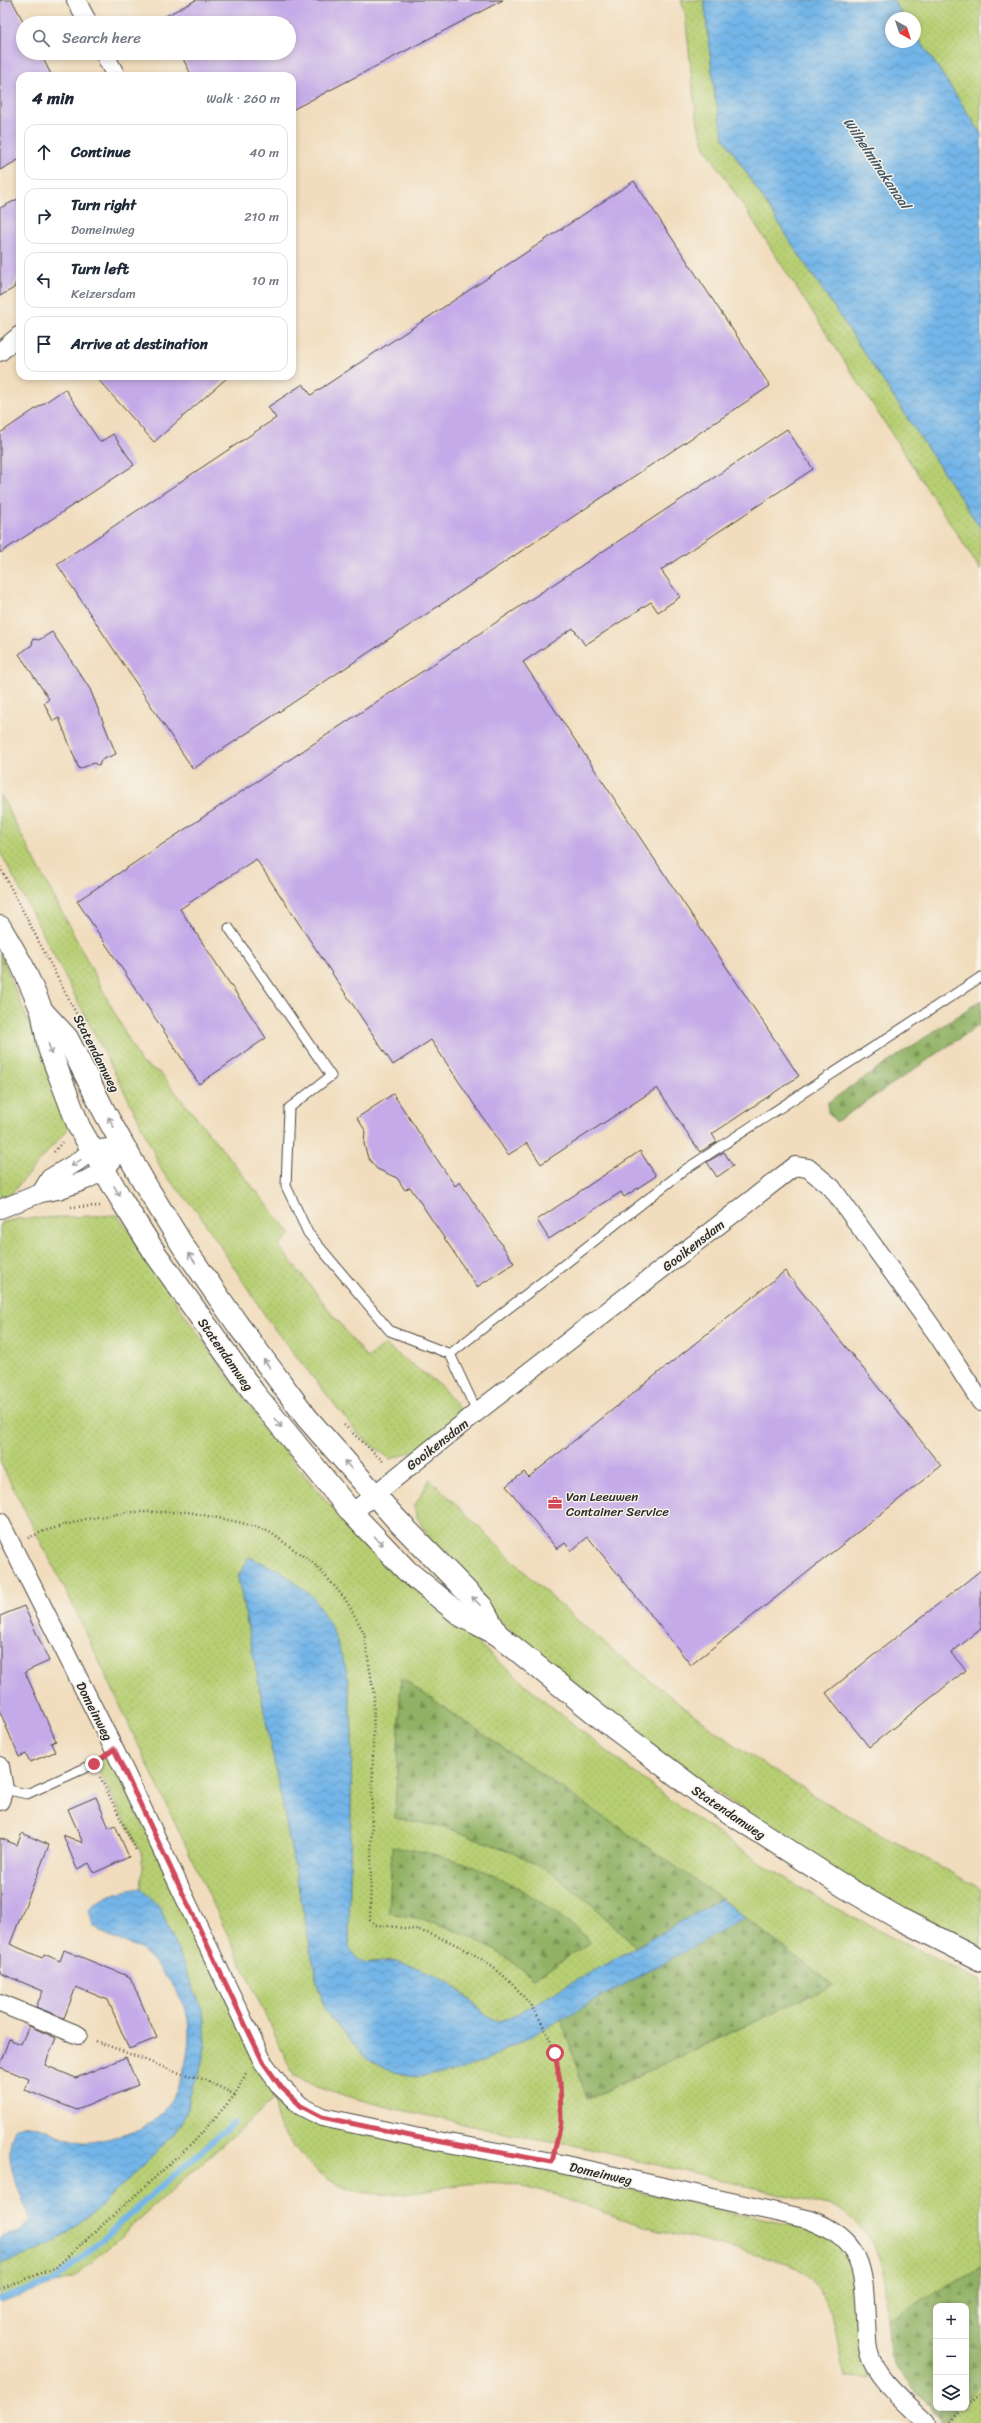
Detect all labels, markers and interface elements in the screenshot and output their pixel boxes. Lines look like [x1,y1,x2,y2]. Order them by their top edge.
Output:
north arrow [885,12,921,48]
search box [16,16,296,60]
text: Search here [62,25,141,51]
icon: search [30,27,52,49]
text: 4 min [32,83,74,113]
text: Walk · 260 m [206,87,280,110]
water label: Wilhelminakanaal [836,112,918,217]
text: Continue [71,139,131,165]
icon: ahead [33,141,55,163]
text: 40 m [249,141,279,164]
text: Turn right [71,192,136,218]
icon: right [33,205,55,227]
text: 210 m [244,205,279,228]
text: Domeinweg [71,218,135,241]
text: Turn left [71,256,129,282]
icon: left [33,269,55,291]
text: 10 m [252,269,279,292]
text: Keizersdam [71,282,136,305]
text: Arrive at destination [71,331,208,357]
icon: arrive [33,333,55,355]
street label: Statendamweg [67,1010,126,1097]
one-way arrow [47,1042,54,1055]
one-way arrow [106,1116,114,1128]
one-way arrow [71,1159,82,1167]
one-way arrow [113,1185,121,1197]
street label: Gooikensdam [657,1213,730,1277]
one-way arrow [188,1253,196,1264]
street label: Statendamweg [192,1313,260,1396]
one-way arrow [263,1358,271,1369]
street label: Gooikensdam [401,1412,474,1476]
one-way arrow [274,1418,283,1428]
one-way arrow [344,1460,353,1470]
place label: Van Leeuwen Container Service [566,1485,669,1523]
office icon: Van Leeuwen Container Service [547,1495,563,1511]
one-way arrow [374,1536,384,1546]
one-way arrow [471,1596,481,1606]
street label: Domeinweg [70,1678,119,1745]
route end [85,1755,103,1773]
street label: Statendamweg [687,1779,771,1846]
route start [546,2044,564,2062]
street label: Domeinweg [567,2155,635,2192]
map controls [933,2303,969,2411]
button: + [933,2303,969,2339]
button: − [933,2339,969,2375]
button: layers [933,2375,969,2411]

